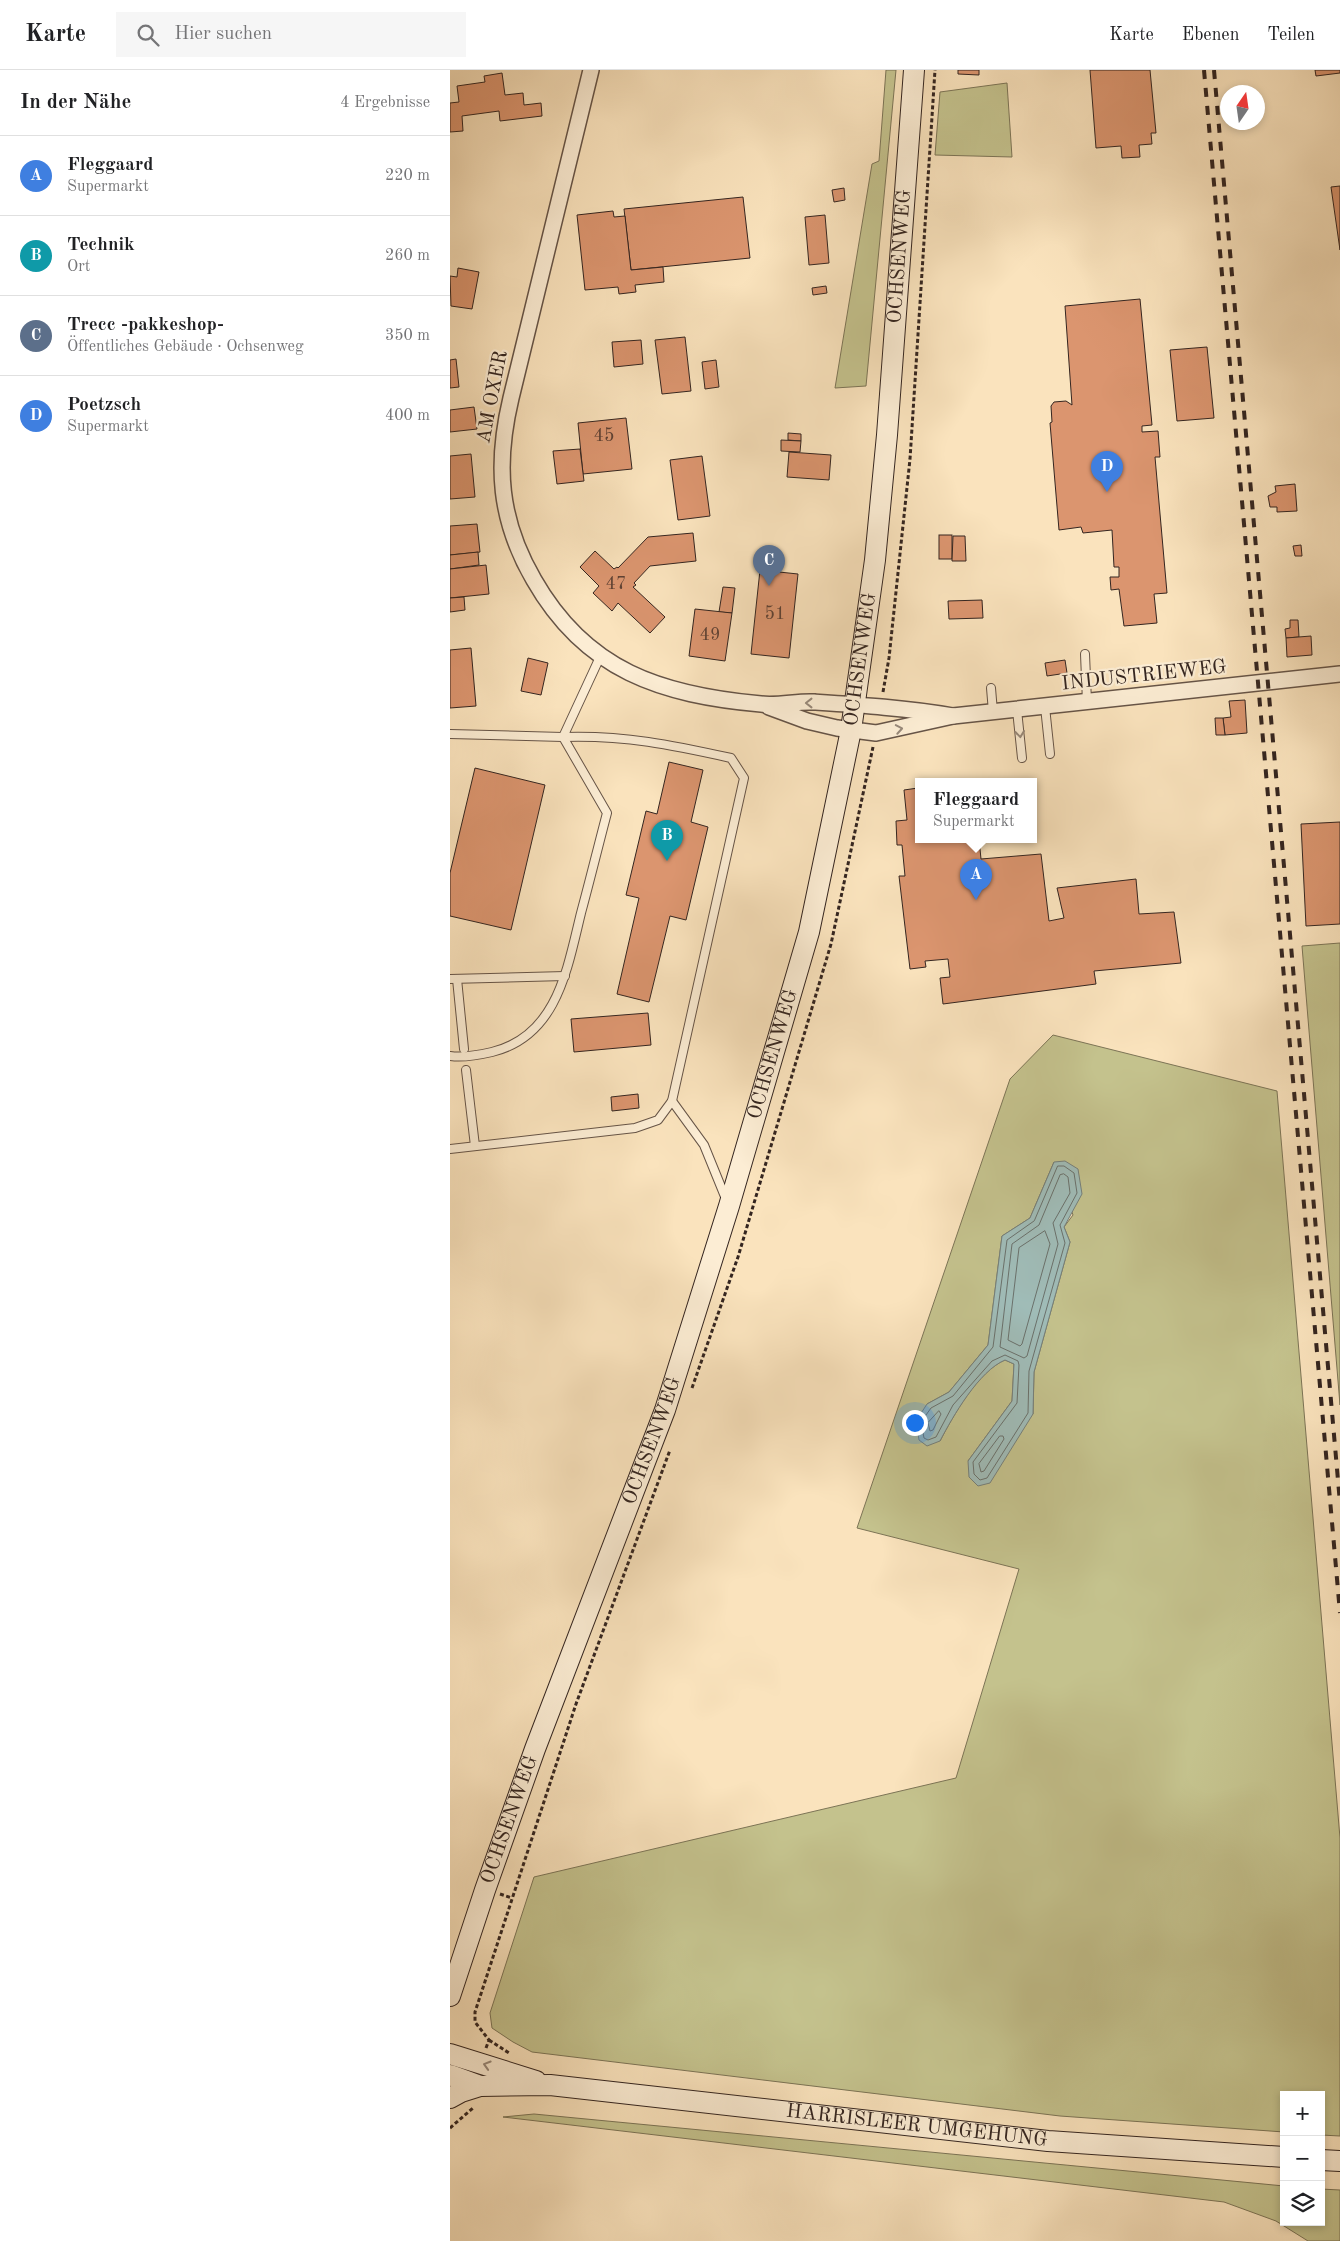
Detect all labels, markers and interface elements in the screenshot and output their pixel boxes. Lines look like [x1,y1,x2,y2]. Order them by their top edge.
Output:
search box [116,12,466,57]
icon: search [134,21,162,49]
text: Karte [25,23,86,47]
text: Hier suchen [174,25,272,44]
text: Karte [1109,26,1154,44]
text: Ebenen [1182,26,1239,44]
text: Teilen [1267,26,1315,44]
north arrow [1220,85,1265,130]
text: In der Nähe [20,92,131,113]
text: 4 Ergebnisse [340,95,430,111]
text: Fleggaard [67,156,153,175]
text: A [30,168,42,184]
text: 220 m [385,168,430,184]
text: Supermarkt [67,179,149,195]
street label: OCHSENWEG [885,189,915,324]
text: Technik [67,236,135,255]
text: B [30,248,42,264]
text: 260 m [385,248,430,264]
text: Ort [67,259,90,275]
text: Trecc -pakkeshop- [67,316,224,335]
text: C [31,328,41,344]
text: 350 m [385,328,430,344]
text: Öffentliches Gebäude · Ochsenweg [67,339,304,355]
street label: AM OXER [474,349,512,445]
text: Poetzsch [67,396,141,415]
text: D [30,408,42,424]
text: 400 m [385,408,430,424]
text: Supermarkt [67,419,149,435]
house number: 45 [594,427,614,445]
pin: D [1091,451,1123,492]
pin: C [753,545,785,586]
house number: 47 [606,575,626,593]
street label: OCHSENWEG [842,592,880,727]
house number: 51 [765,605,785,623]
house number: 49 [700,626,720,644]
street label: INDUSTRIEWEG [1060,657,1228,695]
one-way arrow [804,698,812,708]
one-way arrow [895,725,903,735]
one-way arrow [1014,730,1025,738]
popup [915,778,1037,843]
text: Fleggaard [933,791,1019,810]
text: Supermarkt [933,814,1015,830]
pin: B [651,820,683,861]
pin: A [960,859,992,900]
street label: OCHSENWEG [745,987,802,1122]
street label: OCHSENWEG [620,1375,685,1507]
your location [902,1410,928,1436]
street label: OCHSENWEG [478,1753,542,1887]
one-way arrow [484,2060,492,2070]
map controls [1280,2091,1325,2226]
button: + [1280,2091,1325,2136]
street label: HARRISLEER UMGEHUNG [785,2102,1048,2151]
button: − [1280,2136,1325,2181]
button: layers [1280,2181,1325,2226]

